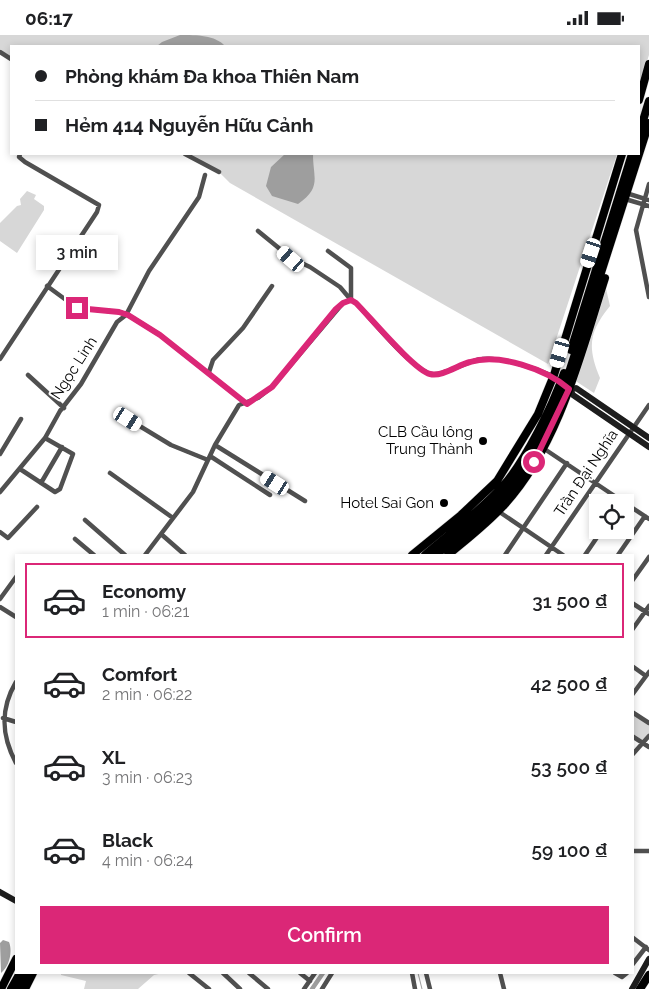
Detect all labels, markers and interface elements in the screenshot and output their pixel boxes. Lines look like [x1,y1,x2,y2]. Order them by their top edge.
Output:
text: 06:17 [25,7,73,29]
text: Phòng khám Đa khoa Thiên Nam [65,65,359,87]
text: Hẻm 414 Nguyễn Hữu Cảnh [65,114,313,136]
callout: 3 min [36,235,118,271]
car [579,236,602,270]
text: 3 min [57,243,98,262]
car [274,243,307,275]
route end [66,297,88,319]
street label: Ngọc Linh [47,333,101,403]
car [548,337,571,369]
car [111,405,144,433]
place label: CLB Cầu lông Trung Thành [378,423,473,458]
street label: Trần Đại Nghĩa [550,426,622,520]
marker: CLB Cầu lông Trung Thành [477,435,489,447]
route start [523,451,545,473]
car [258,469,291,497]
place label: Hotel Sai Gon [340,494,434,512]
map controls [589,494,634,539]
button: locate [589,494,634,539]
marker: Hotel Sai Gon [438,497,450,509]
icon: car [42,578,87,623]
text: Economy [102,580,186,602]
text: 31 500 ₫ [532,590,607,612]
text: 1 min · 06:21 [102,602,189,621]
icon: car [42,661,87,706]
text: Comfort [102,663,177,685]
text: 42 500 ₫ [531,673,607,695]
text: 2 min · 06:22 [102,685,192,704]
icon: car [42,744,87,789]
text: XL [102,746,125,768]
text: 53 500 ₫ [531,756,607,778]
text: 3 min · 06:23 [102,768,193,787]
icon: car [42,827,87,872]
text: Black [102,829,153,851]
text: 59 100 ₫ [532,839,607,861]
text: 4 min · 06:24 [102,851,193,870]
button: Confirm [40,906,609,964]

